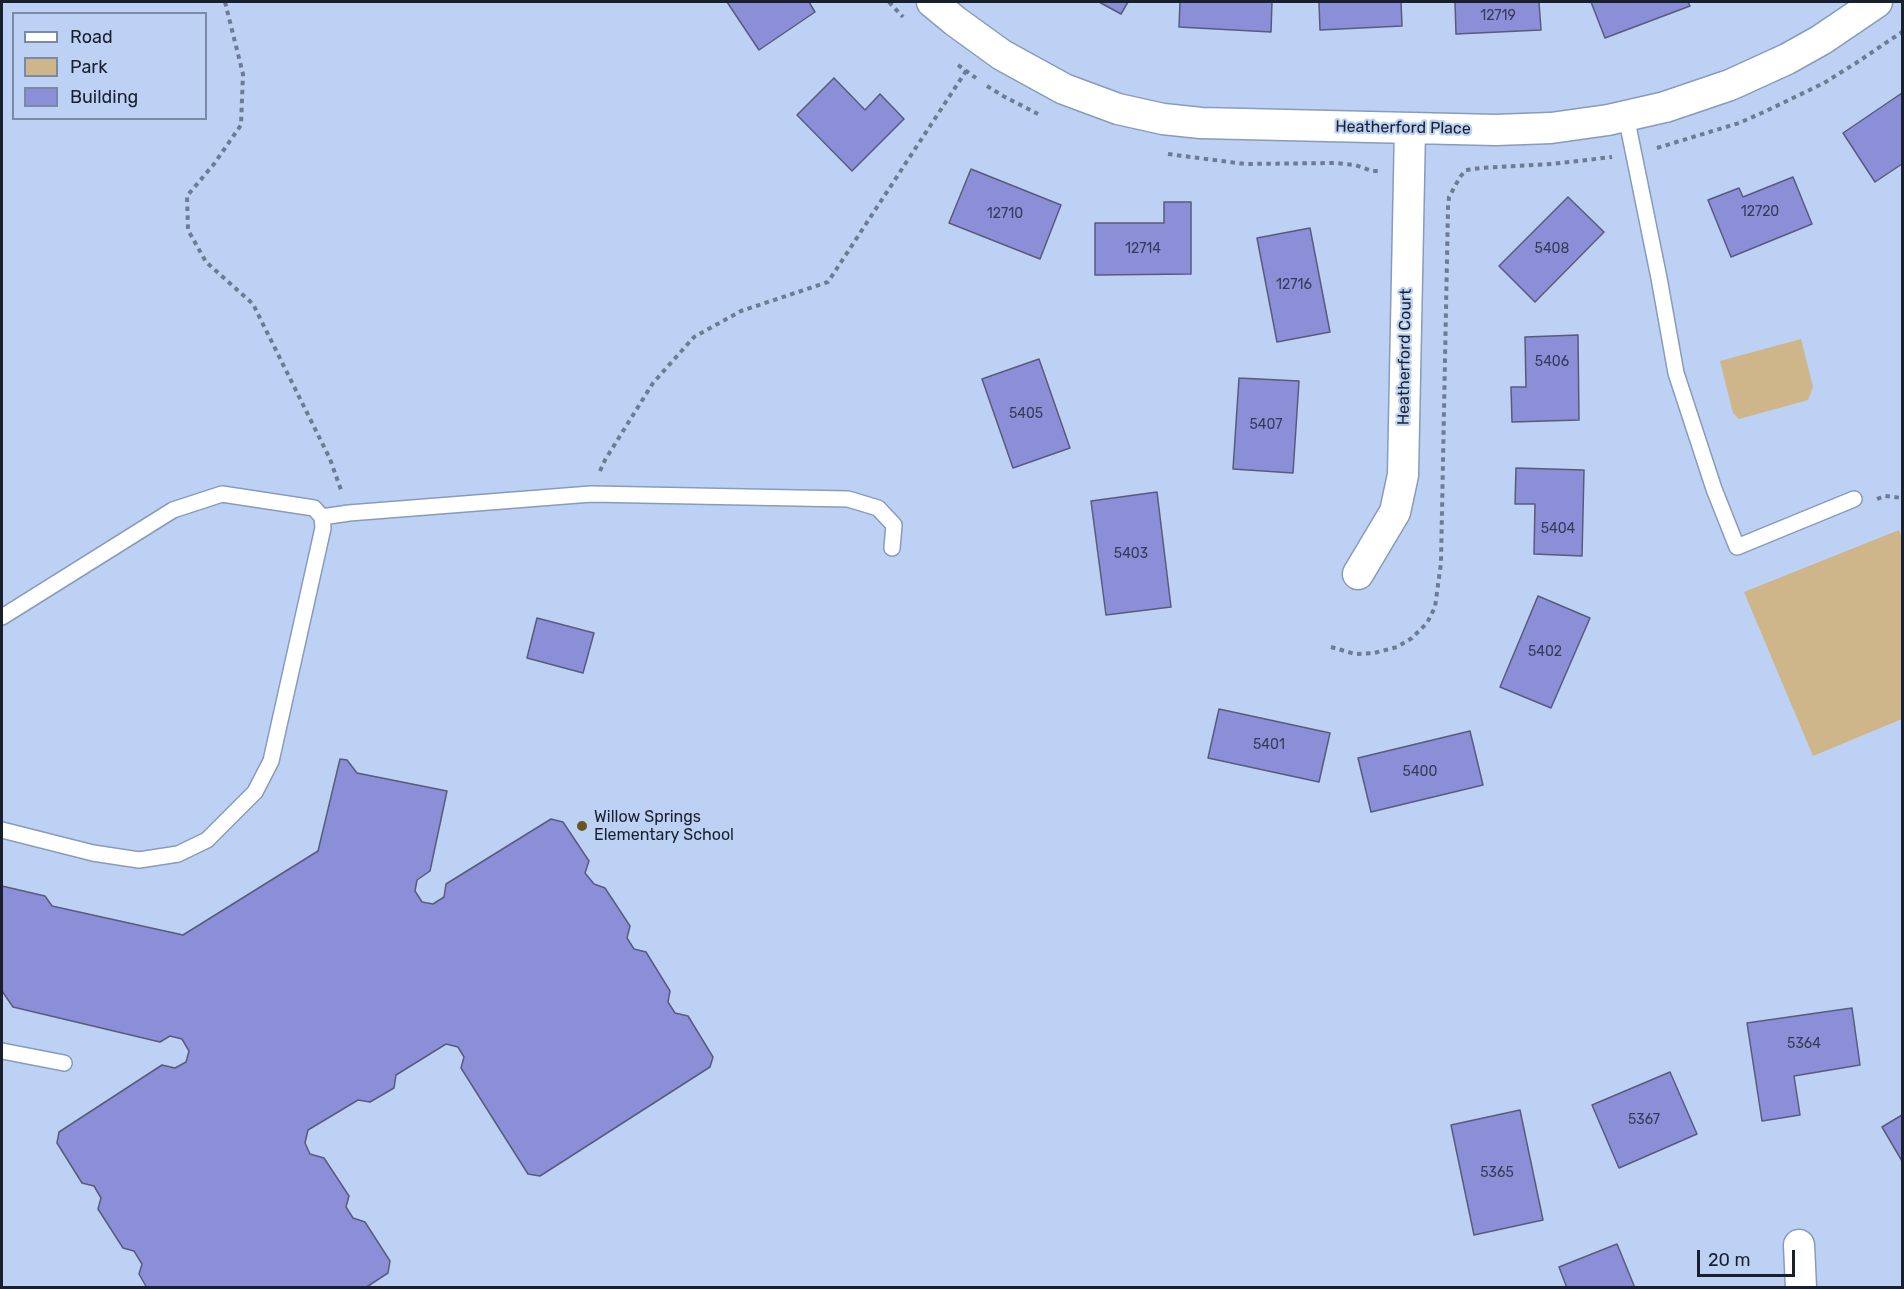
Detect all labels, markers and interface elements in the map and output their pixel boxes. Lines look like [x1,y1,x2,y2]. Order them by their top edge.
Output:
house number: 12719 [1480,8,1516,24]
legend [12,12,207,120]
text: Road [70,26,113,48]
text: Park [70,56,107,78]
text: Building [70,86,138,108]
street label: Heatherford Place [1335,117,1471,139]
house number: 12720 [1741,204,1779,220]
house number: 12710 [987,206,1023,222]
house number: 12714 [1125,241,1161,257]
house number: 5408 [1535,241,1569,257]
house number: 12716 [1276,277,1312,293]
street label: Heatherford Court [1394,289,1416,425]
house number: 5406 [1535,354,1569,370]
house number: 5405 [1009,406,1043,422]
house number: 5407 [1249,417,1283,433]
house number: 5404 [1541,521,1575,537]
house number: 5403 [1114,546,1148,562]
house number: 5402 [1528,644,1562,660]
house number: 5401 [1253,737,1285,753]
house number: 5400 [1403,764,1437,780]
place label: Willow Springs Elementary School [594,807,734,845]
marker: Willow Springs Elementary School [575,819,589,833]
house number: 5364 [1787,1036,1821,1052]
house number: 5367 [1628,1112,1660,1128]
house number: 5365 [1480,1165,1514,1181]
scale bar [1700,1238,1798,1276]
text: 20 m [1708,1249,1750,1271]

